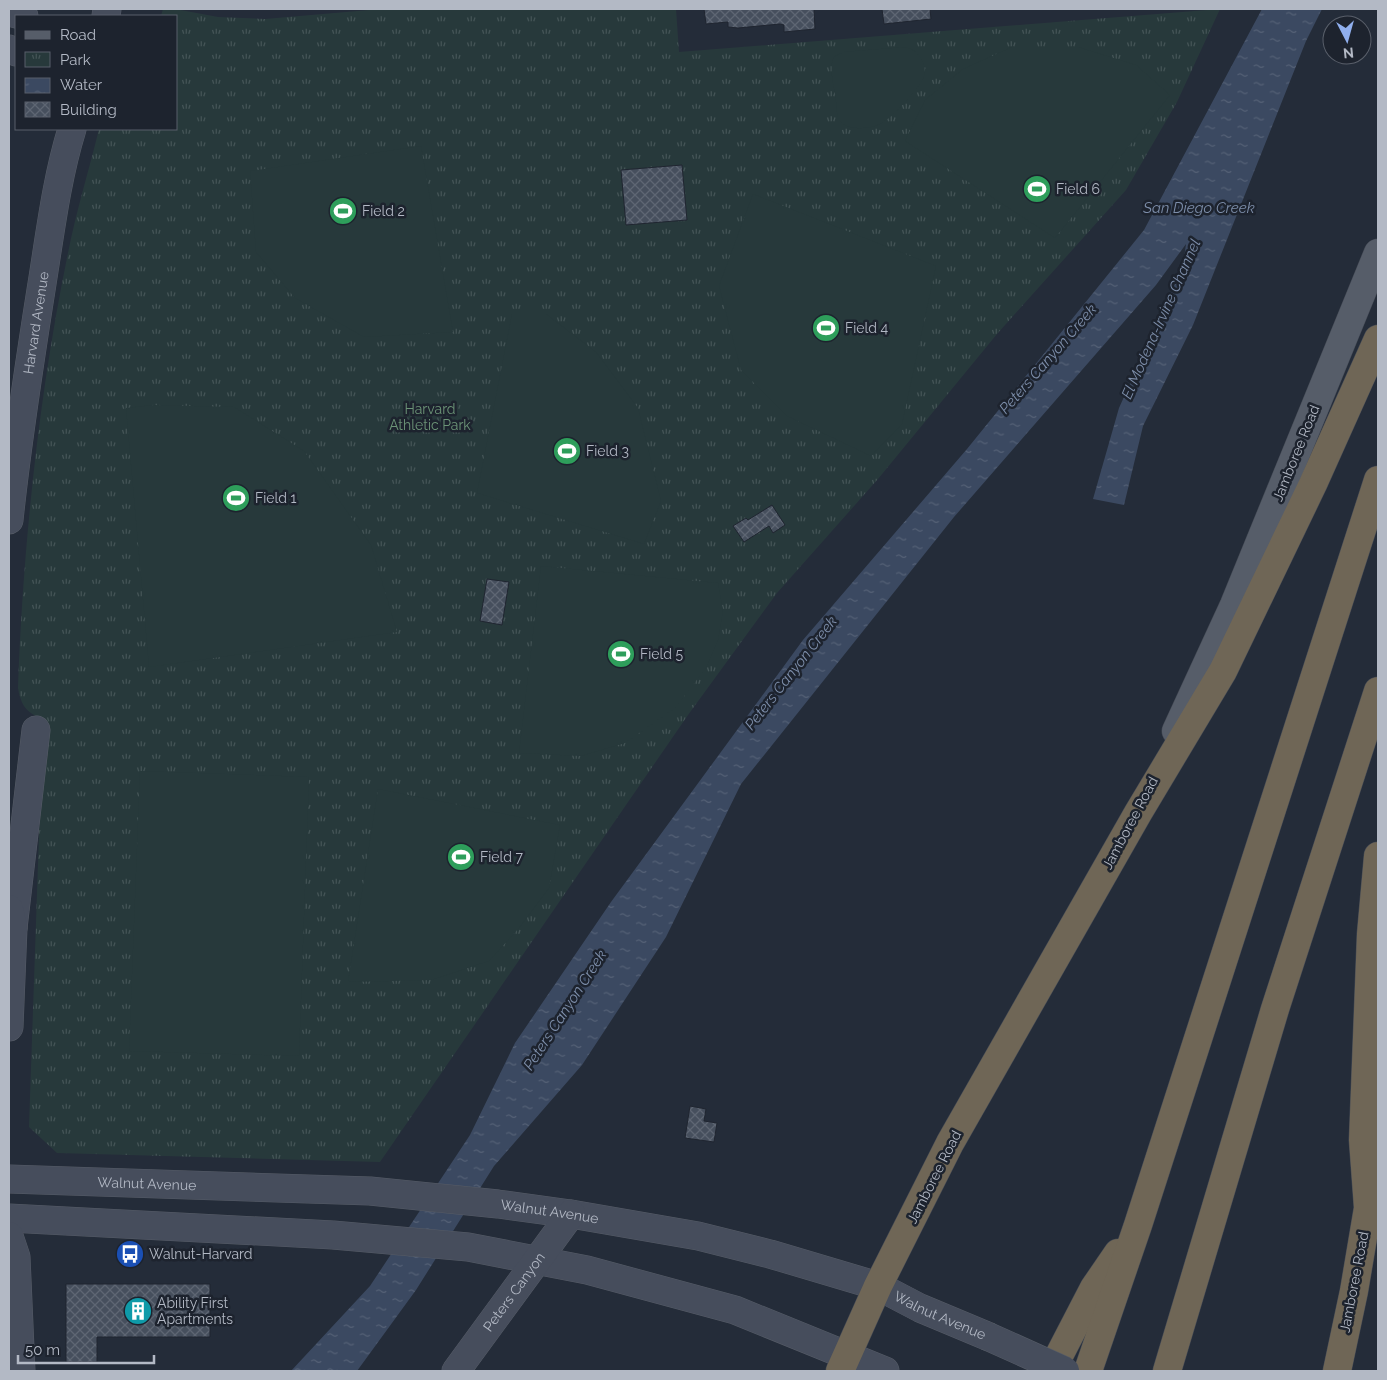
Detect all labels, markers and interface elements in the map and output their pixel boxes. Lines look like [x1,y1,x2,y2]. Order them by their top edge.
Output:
legend [15,15,178,130]
north arrow [1322,15,1372,65]
text: Road [60,26,96,44]
text: N [1342,44,1355,61]
text: Park [60,51,91,69]
text: Water [60,76,103,94]
text: Building [60,101,117,119]
sports icon: Field 6 [1022,174,1052,204]
place label: Field 6 [1056,181,1100,197]
sports icon: Field 2 [328,196,358,226]
water label: San Diego Creek [1142,199,1255,217]
place label: Field 2 [362,203,405,219]
water label: El Modena-Irvine Channel [1118,236,1204,402]
street label: Harvard Avenue [20,270,52,375]
water label: Peters Canyon Creek [996,301,1100,417]
sports icon: Field 4 [811,313,841,343]
place label: Field 4 [845,320,889,336]
park label: Harvard Athletic Park [389,401,471,433]
street label: Jamboree Road [1269,403,1323,503]
sports icon: Field 3 [552,436,582,466]
place label: Field 3 [586,443,629,459]
sports icon: Field 1 [221,483,251,513]
place label: Field 1 [255,490,297,506]
water label: Peters Canyon Creek [741,613,841,733]
sports icon: Field 5 [606,639,636,669]
place label: Field 5 [640,646,684,662]
street label: Jamboree Road [1099,774,1161,872]
sports icon: Field 7 [446,842,476,872]
place label: Field 7 [480,849,524,865]
water label: Peters Canyon Creek [520,947,610,1073]
street label: Jamboree Road [904,1128,964,1226]
street label: Walnut Avenue [97,1174,197,1193]
street label: Walnut Avenue [500,1196,600,1227]
street label: Jamboree Road [1336,1230,1372,1334]
bus stop icon: Walnut-Harvard [115,1239,145,1269]
place label: Walnut-Harvard [149,1246,253,1262]
street label: Peters Canyon [480,1249,548,1335]
street label: Walnut Avenue [891,1288,988,1343]
place label: Ability First Apartments [157,1295,233,1327]
building icon: Ability First Apartments [123,1296,153,1326]
scale bar [18,1332,154,1364]
text: 50 m [25,1341,60,1359]

